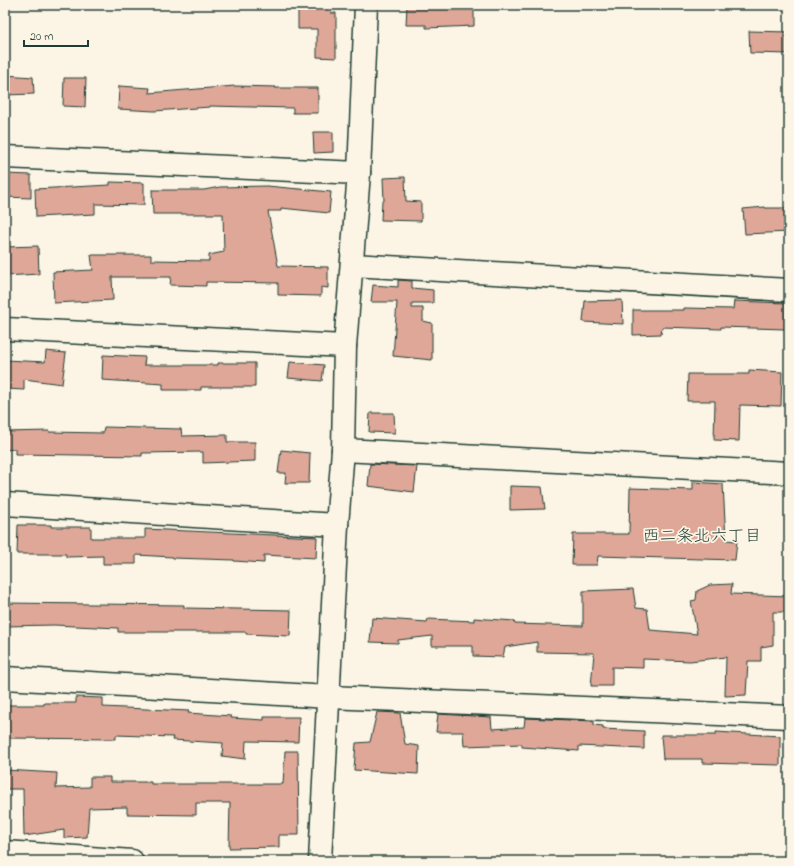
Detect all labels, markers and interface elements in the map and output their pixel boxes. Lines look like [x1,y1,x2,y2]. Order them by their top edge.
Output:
scale bar [24,22,88,48]
text: 20 m [30,28,53,46]
district label: 西二条北六丁目 [643,524,762,549]

